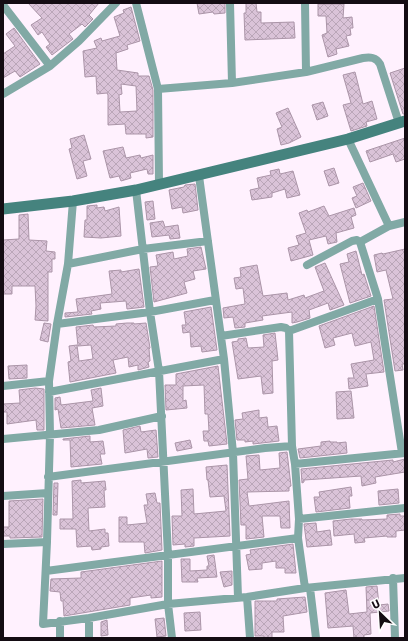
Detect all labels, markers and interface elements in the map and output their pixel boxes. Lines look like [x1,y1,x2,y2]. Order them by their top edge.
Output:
north arrow [360,593,400,633]
text: U [369,595,383,613]

